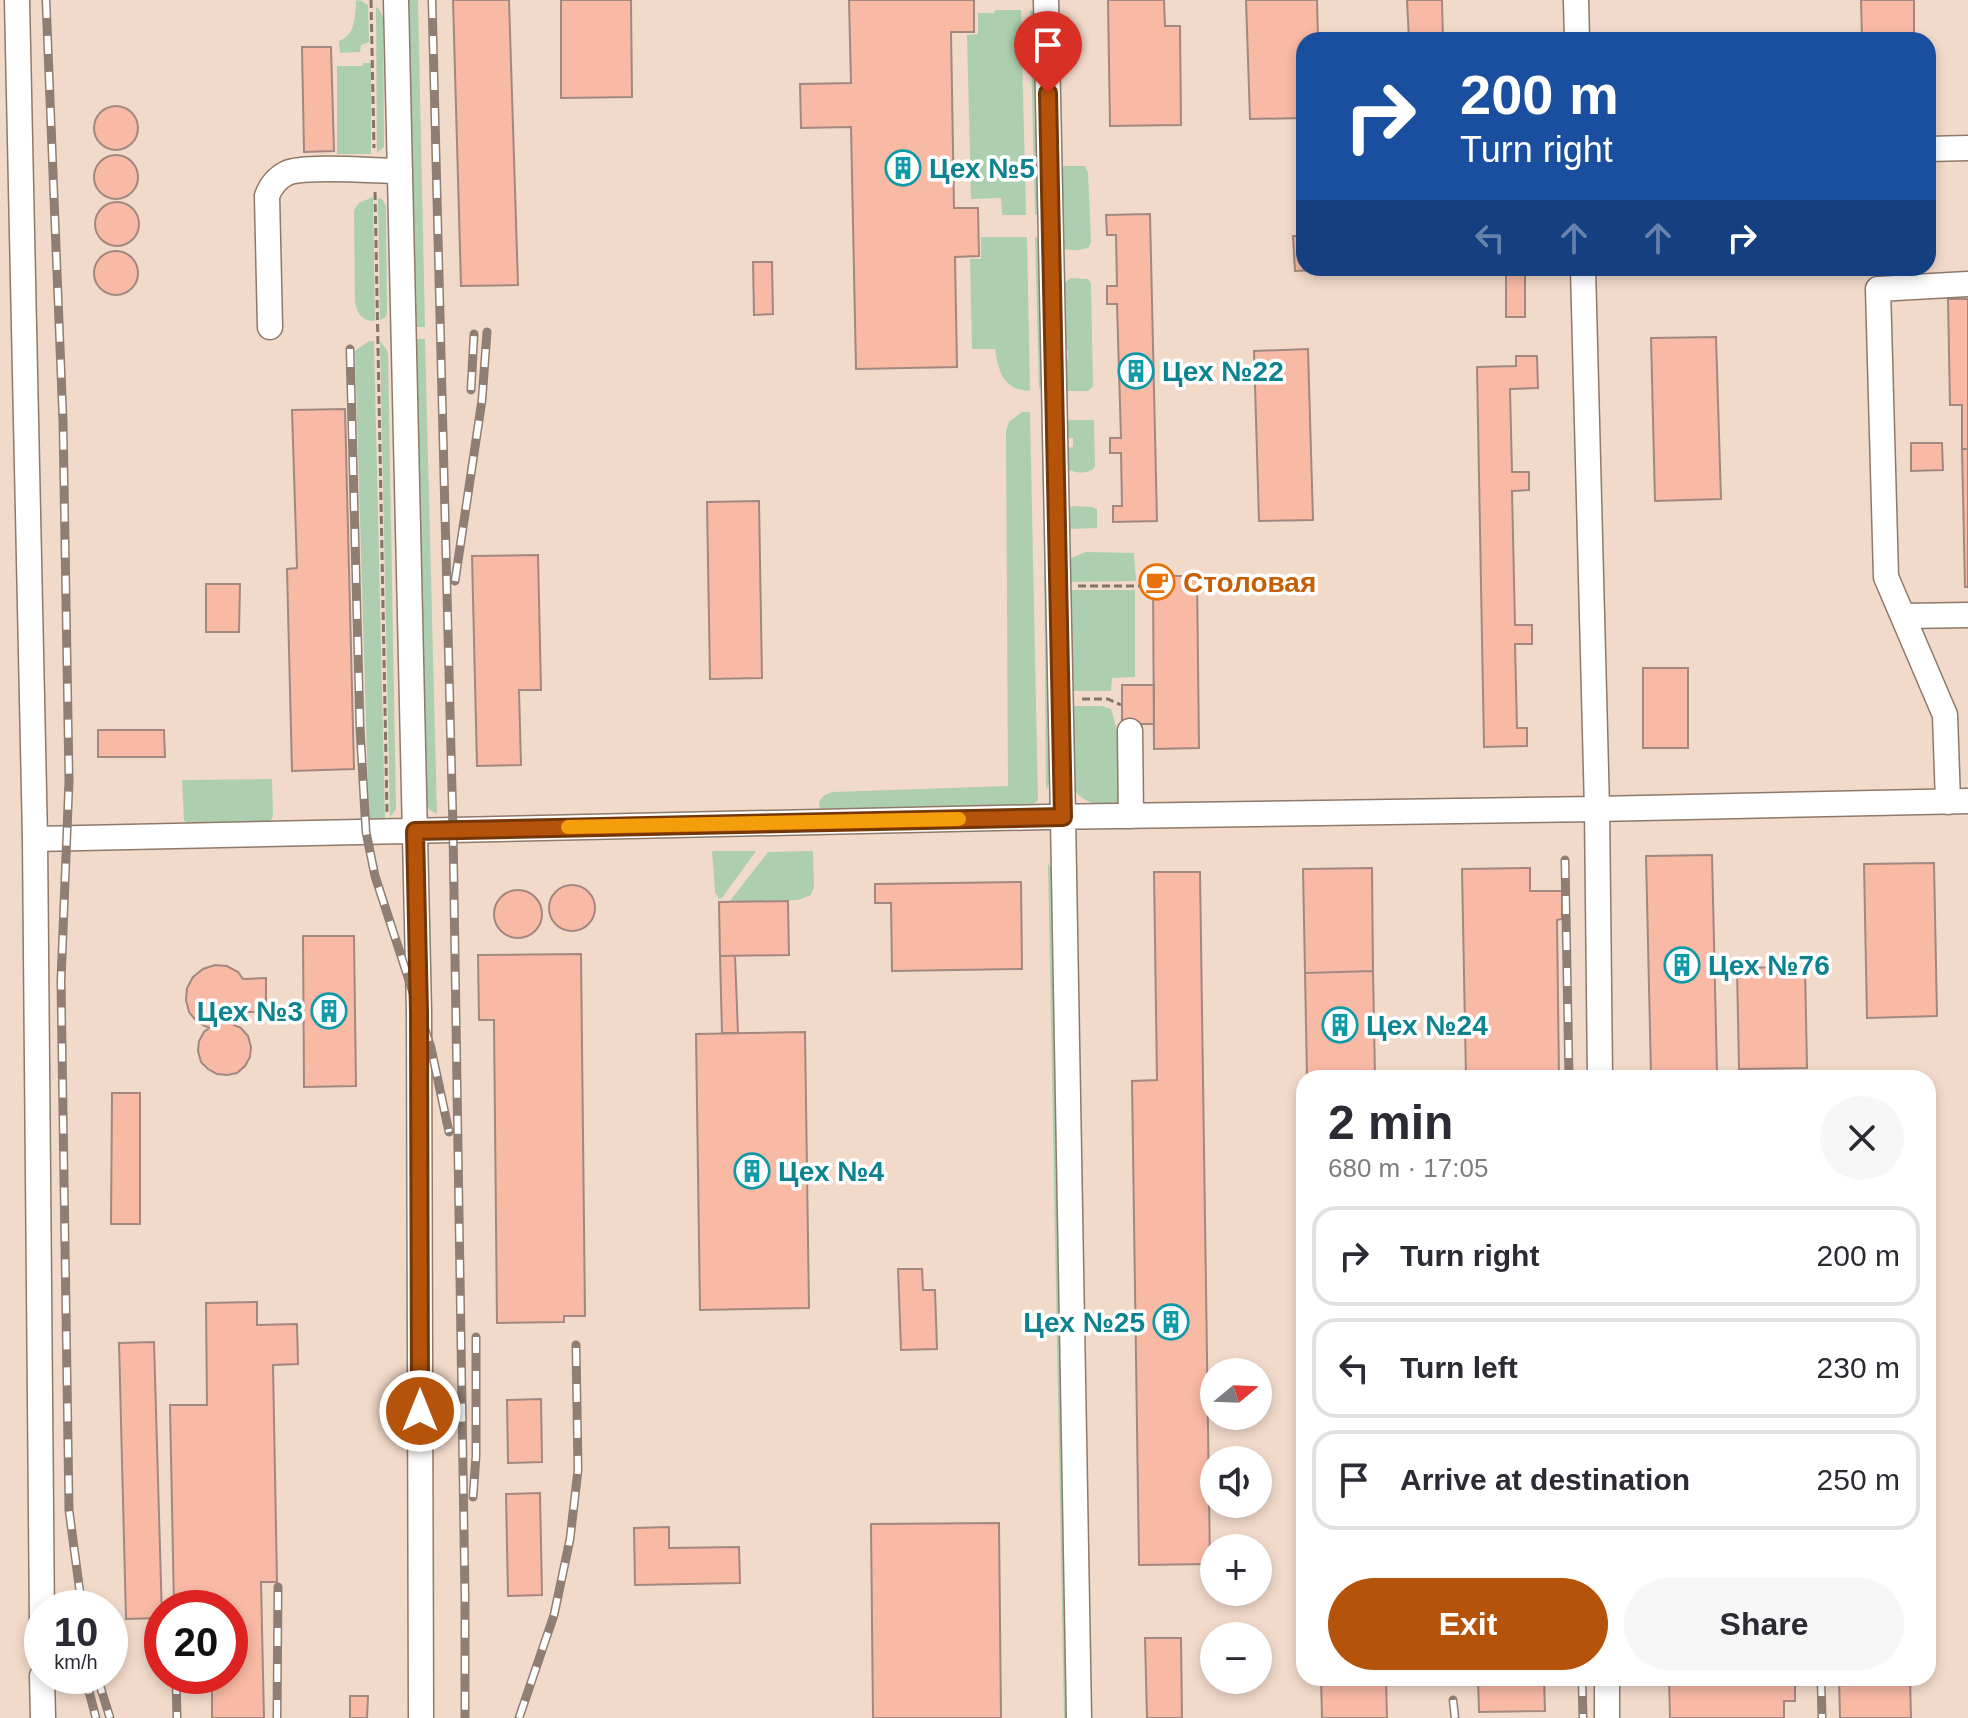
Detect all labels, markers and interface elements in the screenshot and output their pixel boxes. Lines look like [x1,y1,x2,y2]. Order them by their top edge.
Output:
pin [1014,11,1082,93]
icon: arrive [1026,23,1070,67]
text: 200 m [1460,63,1619,126]
icon: right [1328,64,1432,168]
text: Turn right [1460,129,1613,170]
building icon: Цех №5 [884,149,922,187]
place label: Цех №5 [929,153,1035,184]
icon: left [1468,216,1512,260]
icon: ahead [1552,216,1596,260]
icon: ahead [1636,216,1680,260]
icon: right [1720,216,1764,260]
building icon: Цех №22 [1117,352,1155,390]
place label: Цех №22 [1162,356,1284,387]
cafe icon: Столовая [1138,563,1176,601]
place label: Столовая [1183,567,1316,598]
building icon: Цех №76 [1663,946,1701,984]
place label: Цех №76 [1708,950,1830,981]
building icon: Цех №3 [310,992,348,1030]
place label: Цех №3 [197,996,303,1027]
building icon: Цех №24 [1321,1006,1359,1044]
place label: Цех №24 [1366,1010,1488,1041]
text: 2 min [1328,1096,1453,1149]
button: close [1820,1096,1904,1180]
building icon: Цех №4 [733,1152,771,1190]
text: 680 m · 17:05 [1328,1153,1488,1183]
place label: Цех №4 [778,1156,885,1187]
icon: right [1332,1234,1376,1278]
text: Turn right [1400,1239,1539,1272]
text: 200 m [1817,1239,1900,1272]
building icon: Цех №25 [1152,1303,1190,1341]
place label: Цех №25 [1023,1307,1145,1338]
icon: left [1332,1346,1376,1390]
text: Turn left [1400,1351,1518,1384]
text: 230 m [1817,1351,1900,1384]
north arrow [1200,1358,1272,1430]
map controls [1200,1358,1272,1694]
position arrow [378,1369,462,1453]
button: sound [1200,1446,1272,1518]
icon: arrive [1332,1458,1376,1502]
text: Arrive at destination [1400,1463,1690,1496]
text: 250 m [1817,1463,1900,1496]
button: + [1200,1534,1272,1606]
button: Exit [1328,1578,1608,1670]
button: Share [1624,1578,1904,1670]
speed limit sign: 20 [144,1590,248,1694]
text: 10 [54,1610,98,1654]
button: − [1200,1622,1272,1694]
text: km/h [54,1651,98,1673]

